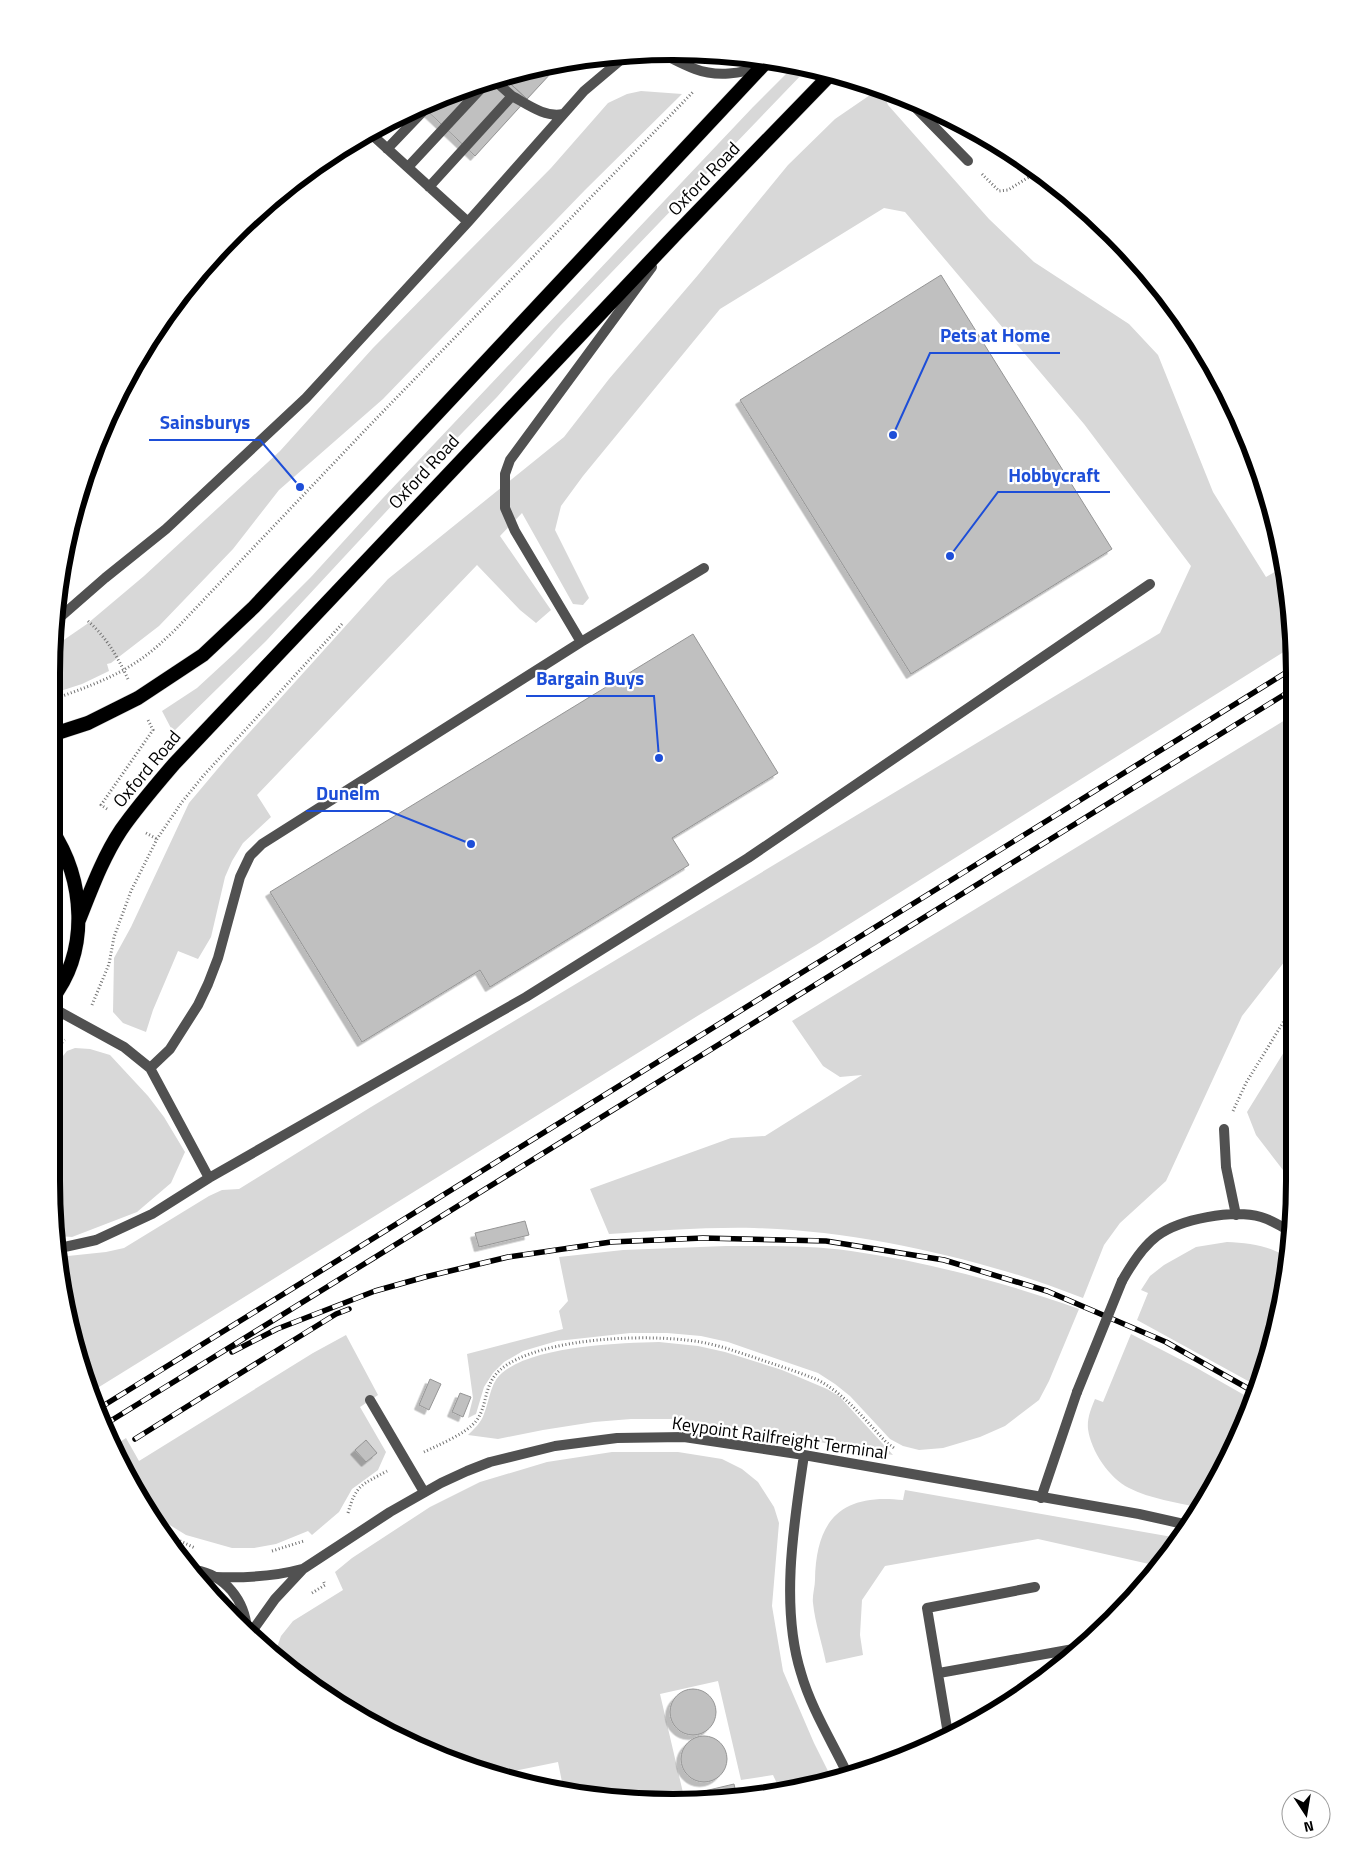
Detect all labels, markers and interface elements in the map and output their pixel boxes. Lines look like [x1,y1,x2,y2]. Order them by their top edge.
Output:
street label: Oxford Road [661,136,746,222]
callout: Pets at Home [930,319,1060,353]
text: Pets at Home [940,320,1050,349]
callout: Sainsburys [149,406,260,440]
text: Sainsburys [160,407,250,436]
street label: Oxford Road [382,428,465,515]
callout: Hobbycraft [998,458,1110,492]
text: Hobbycraft [1008,460,1100,489]
callout: Bargain Buys [526,662,654,696]
text: Bargain Buys [536,663,644,692]
street label: Oxford Road [106,724,187,813]
callout: Dunelm [306,777,389,811]
text: Dunelm [316,778,380,807]
street label: Keypoint Railfreight Terminal [670,1409,890,1466]
north arrow [1281,1789,1331,1839]
text: N [1302,1816,1316,1838]

